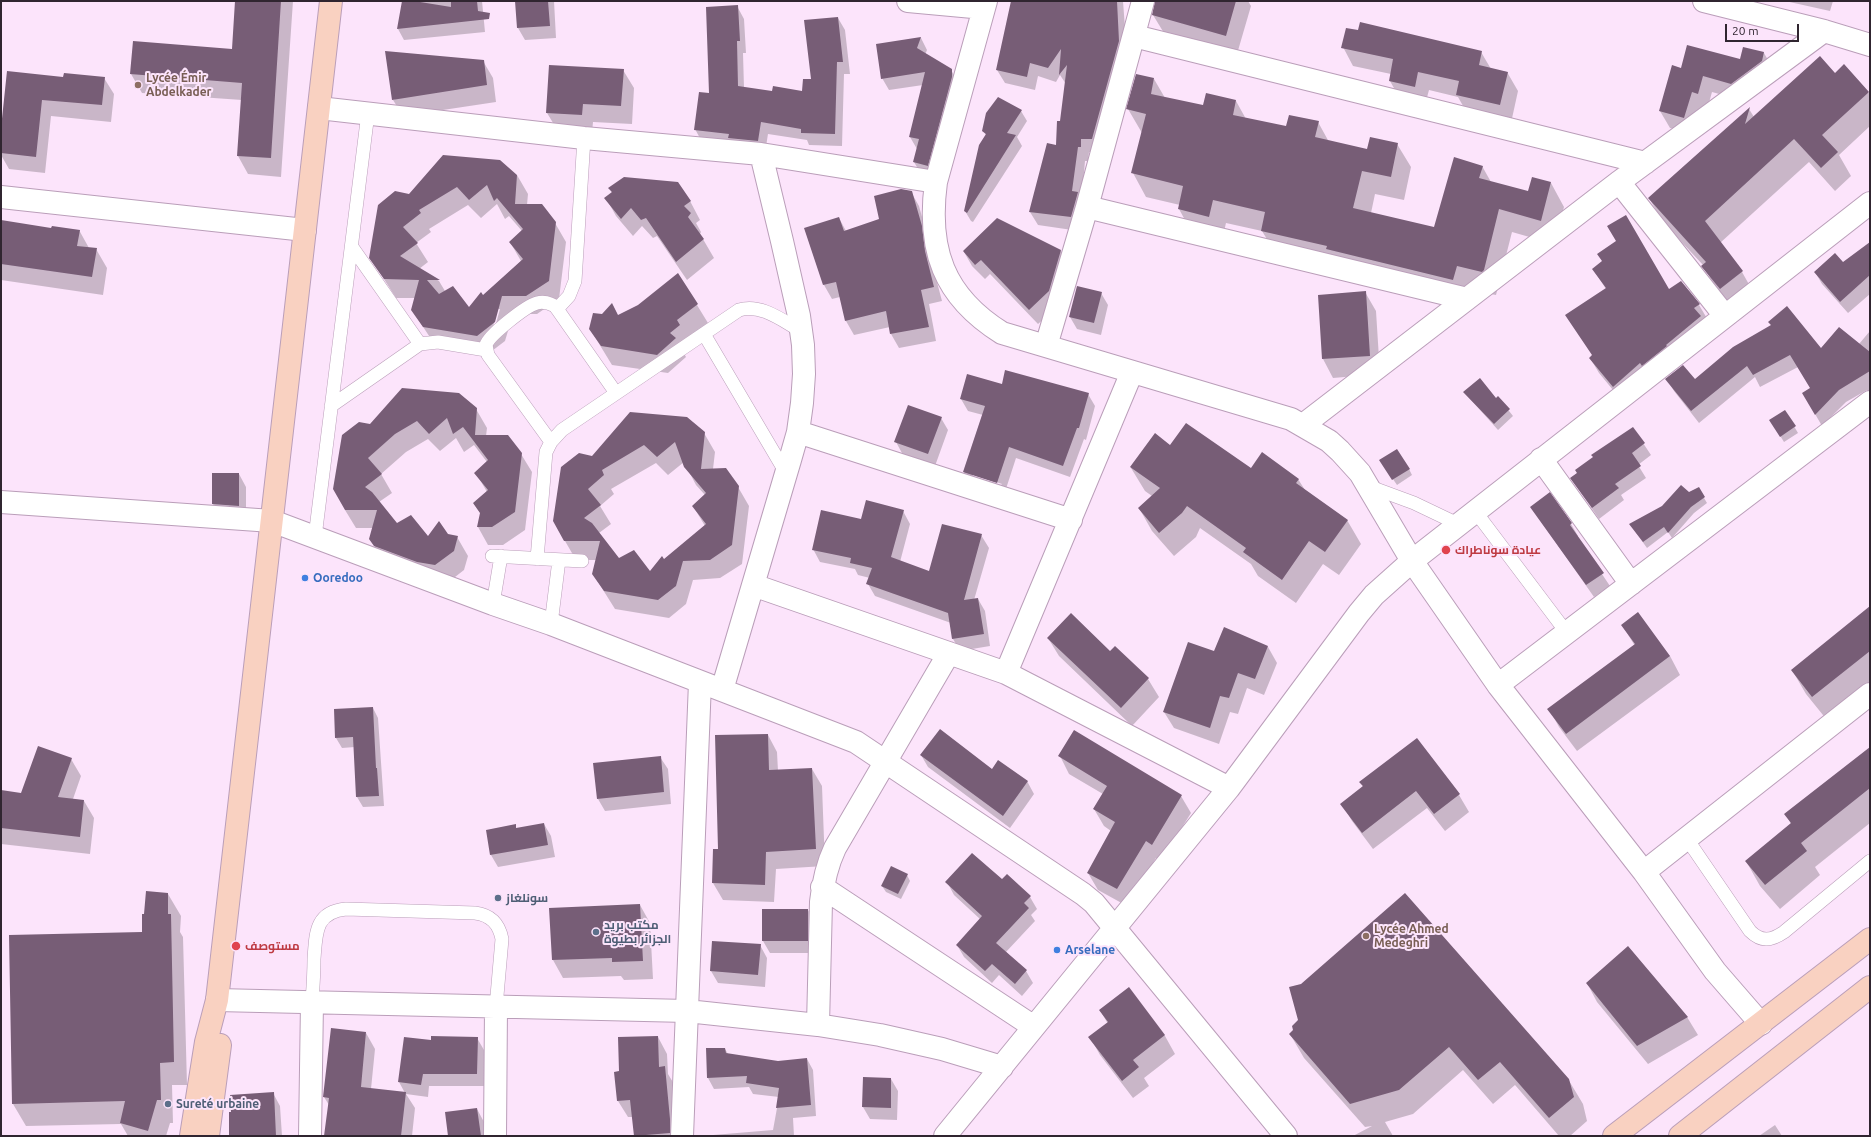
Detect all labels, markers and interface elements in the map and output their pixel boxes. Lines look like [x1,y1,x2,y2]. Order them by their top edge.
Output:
scale bar [1727,16,1801,42]
text: 20 m [1732,24,1759,37]
place label: Lycée Émir Abdelkader [146,71,212,99]
marker: Lycée Émir Abdelkader [133,80,143,90]
place label: عيادة سوناطراك [1455,543,1541,557]
marker: عيادة سوناطراك [1440,544,1452,556]
place label: Ooredoo [313,571,363,585]
marker: Ooredoo [300,573,310,583]
place label: سونلغاز [506,891,548,905]
marker: سونلغاز [493,893,503,903]
place label: مكتب بريد الجزائر بطيوة [604,918,671,946]
place label: Lycée Ahmed Medeghri [1374,922,1449,950]
marker: مكتب بريد الجزائر بطيوة [591,927,601,937]
marker: Lycée Ahmed Medeghri [1361,931,1371,941]
place label: مستوصف [245,939,300,953]
marker: مستوصف [230,940,242,952]
place label: Arselane [1065,943,1115,957]
marker: Arselane [1052,945,1062,955]
place label: Sureté urbaine [176,1097,259,1111]
marker: Sureté urbaine [163,1099,173,1109]

